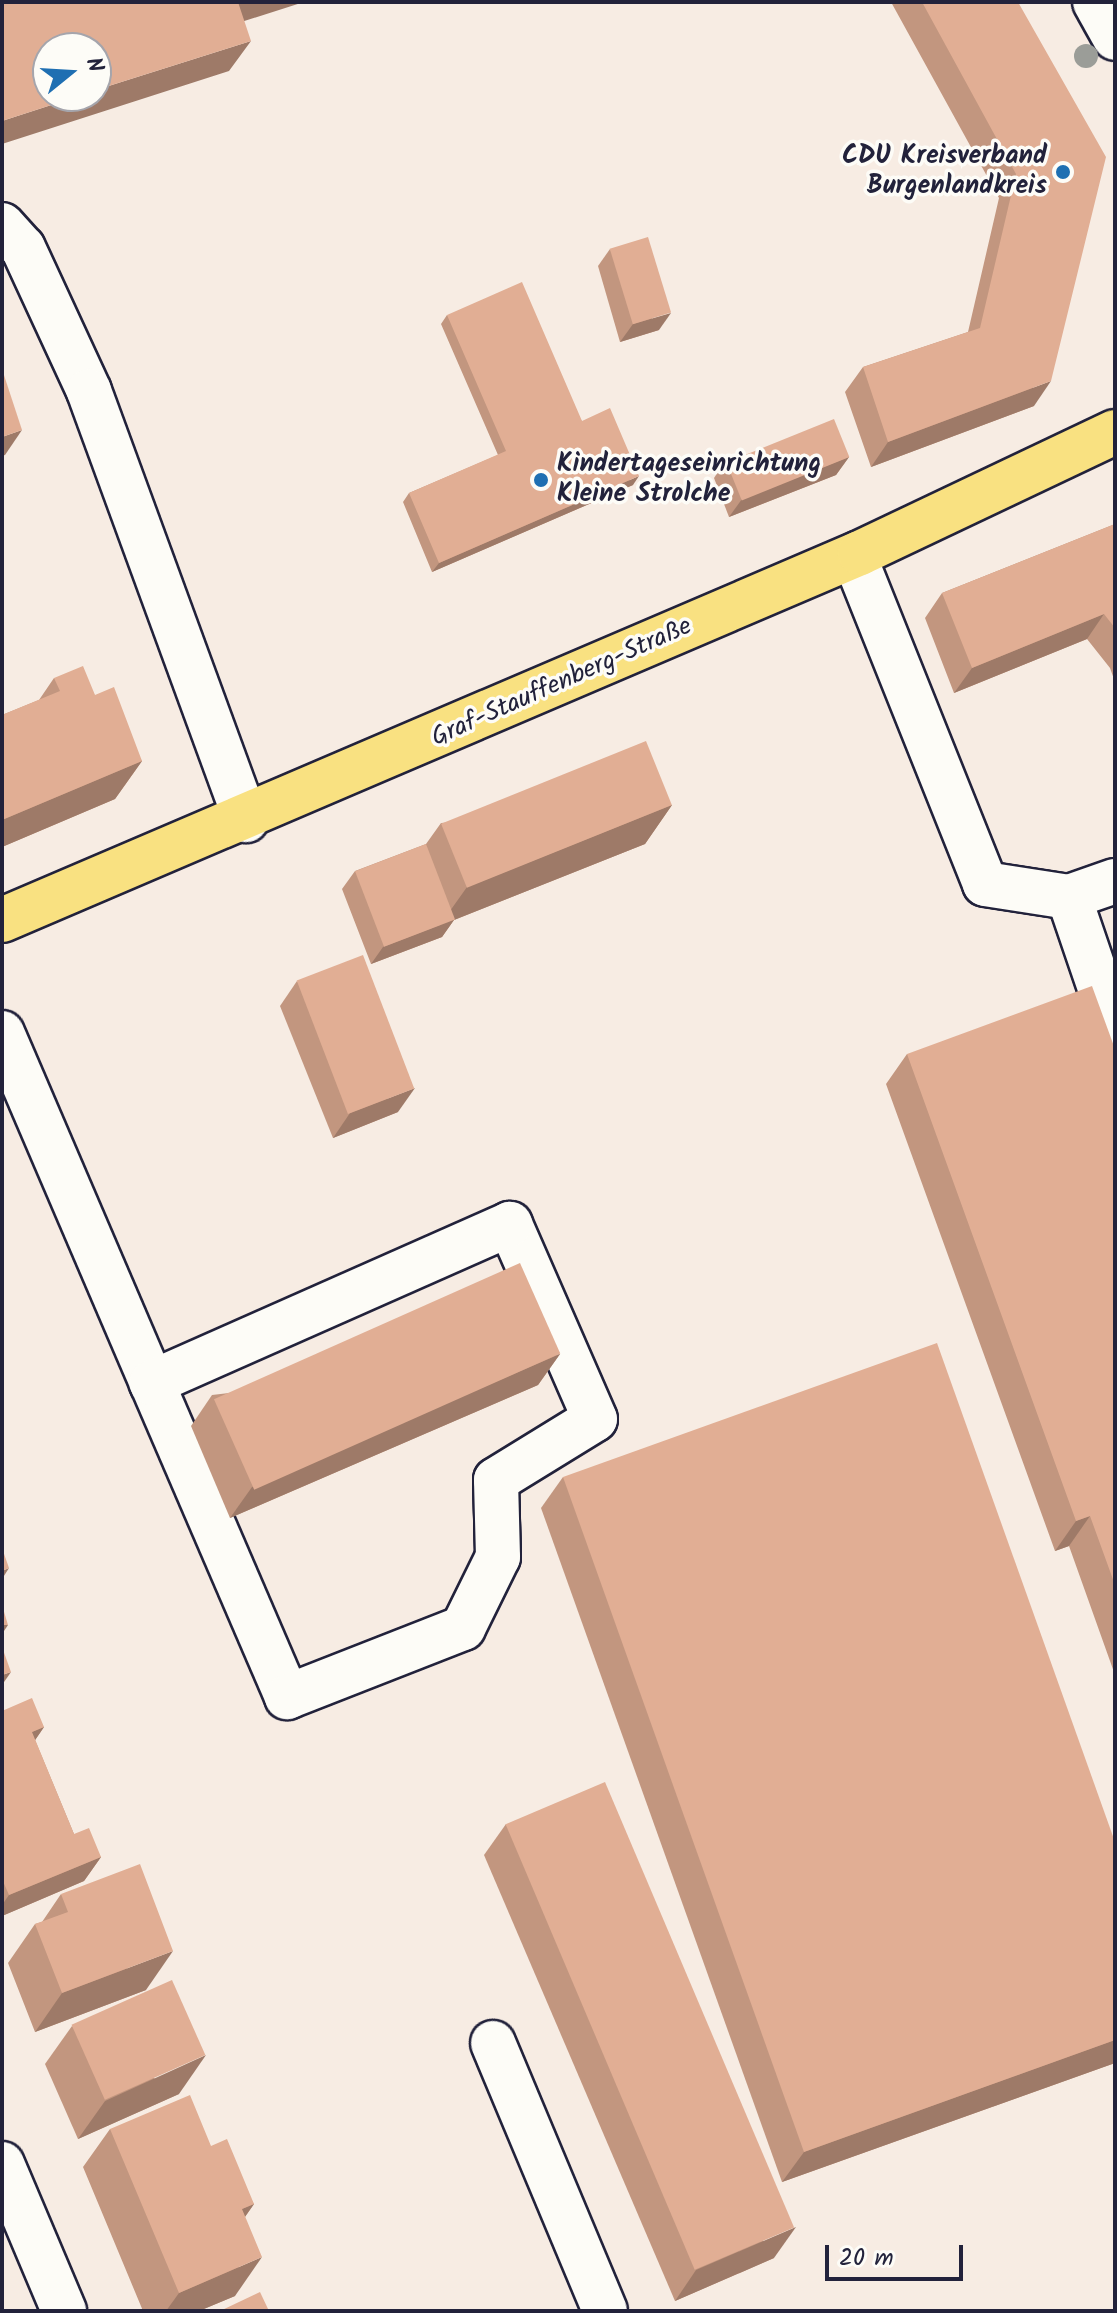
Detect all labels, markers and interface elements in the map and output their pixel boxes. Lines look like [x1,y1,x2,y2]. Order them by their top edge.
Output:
north arrow [32,32,112,112]
text: N [75,53,112,77]
place label: CDU Kreisverband Burgenlandkreis [842,141,1047,202]
marker: CDU Kreisverband Burgenlandkreis [1054,163,1072,181]
place label: Kindertageseinrichtung Kleine Strolche [557,449,821,510]
marker: Kindertageseinrichtung Kleine Strolche [532,471,550,489]
street label: Graf-Stauffenberg-Straße [427,611,697,755]
scale bar [829,2229,967,2279]
text: 20 m [839,2239,894,2278]

